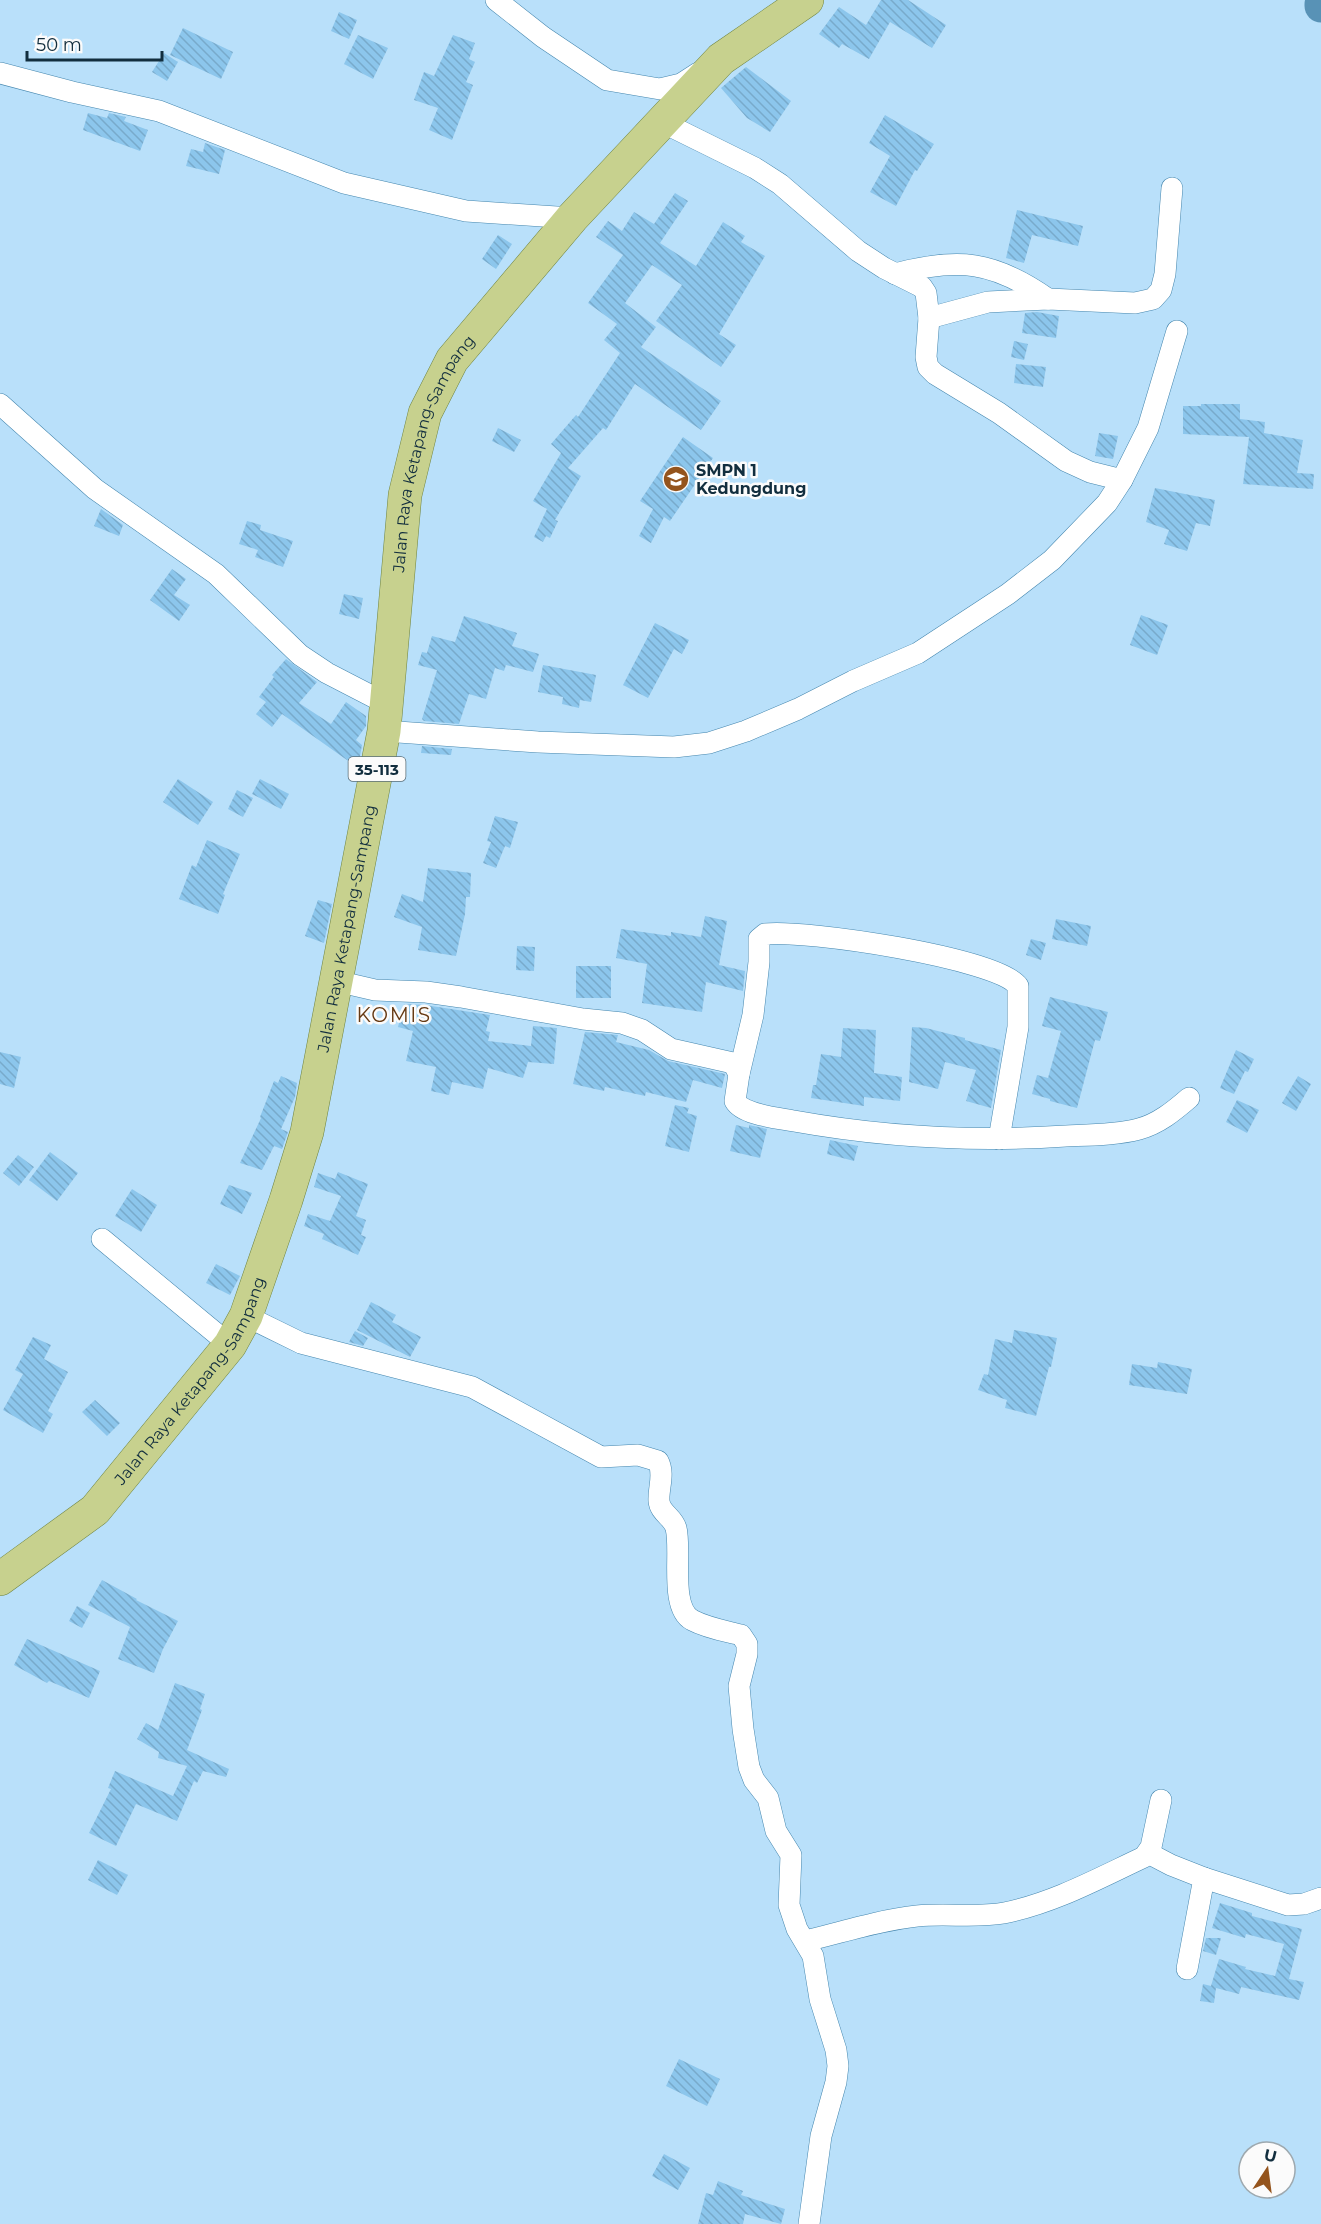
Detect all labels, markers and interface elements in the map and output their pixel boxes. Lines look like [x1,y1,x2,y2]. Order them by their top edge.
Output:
scale bar [27,24,162,62]
text: 50 m [36,34,82,56]
street label: Jalan Raya Ketapang-Sampang [389,331,479,574]
place label: SMPN 1 Kedungdung [696,461,806,498]
school or university icon: SMPN 1 Kedungdung [661,464,691,494]
road number: 35-113 [348,757,406,781]
street label: Jalan Raya Ketapang-Sampang [313,803,379,1055]
district label: KOMIS [356,1003,432,1027]
street label: Jalan Raya Ketapang-Sampang [110,1274,268,1489]
north arrow [1237,2140,1297,2200]
text: U [1262,2145,1279,2167]

